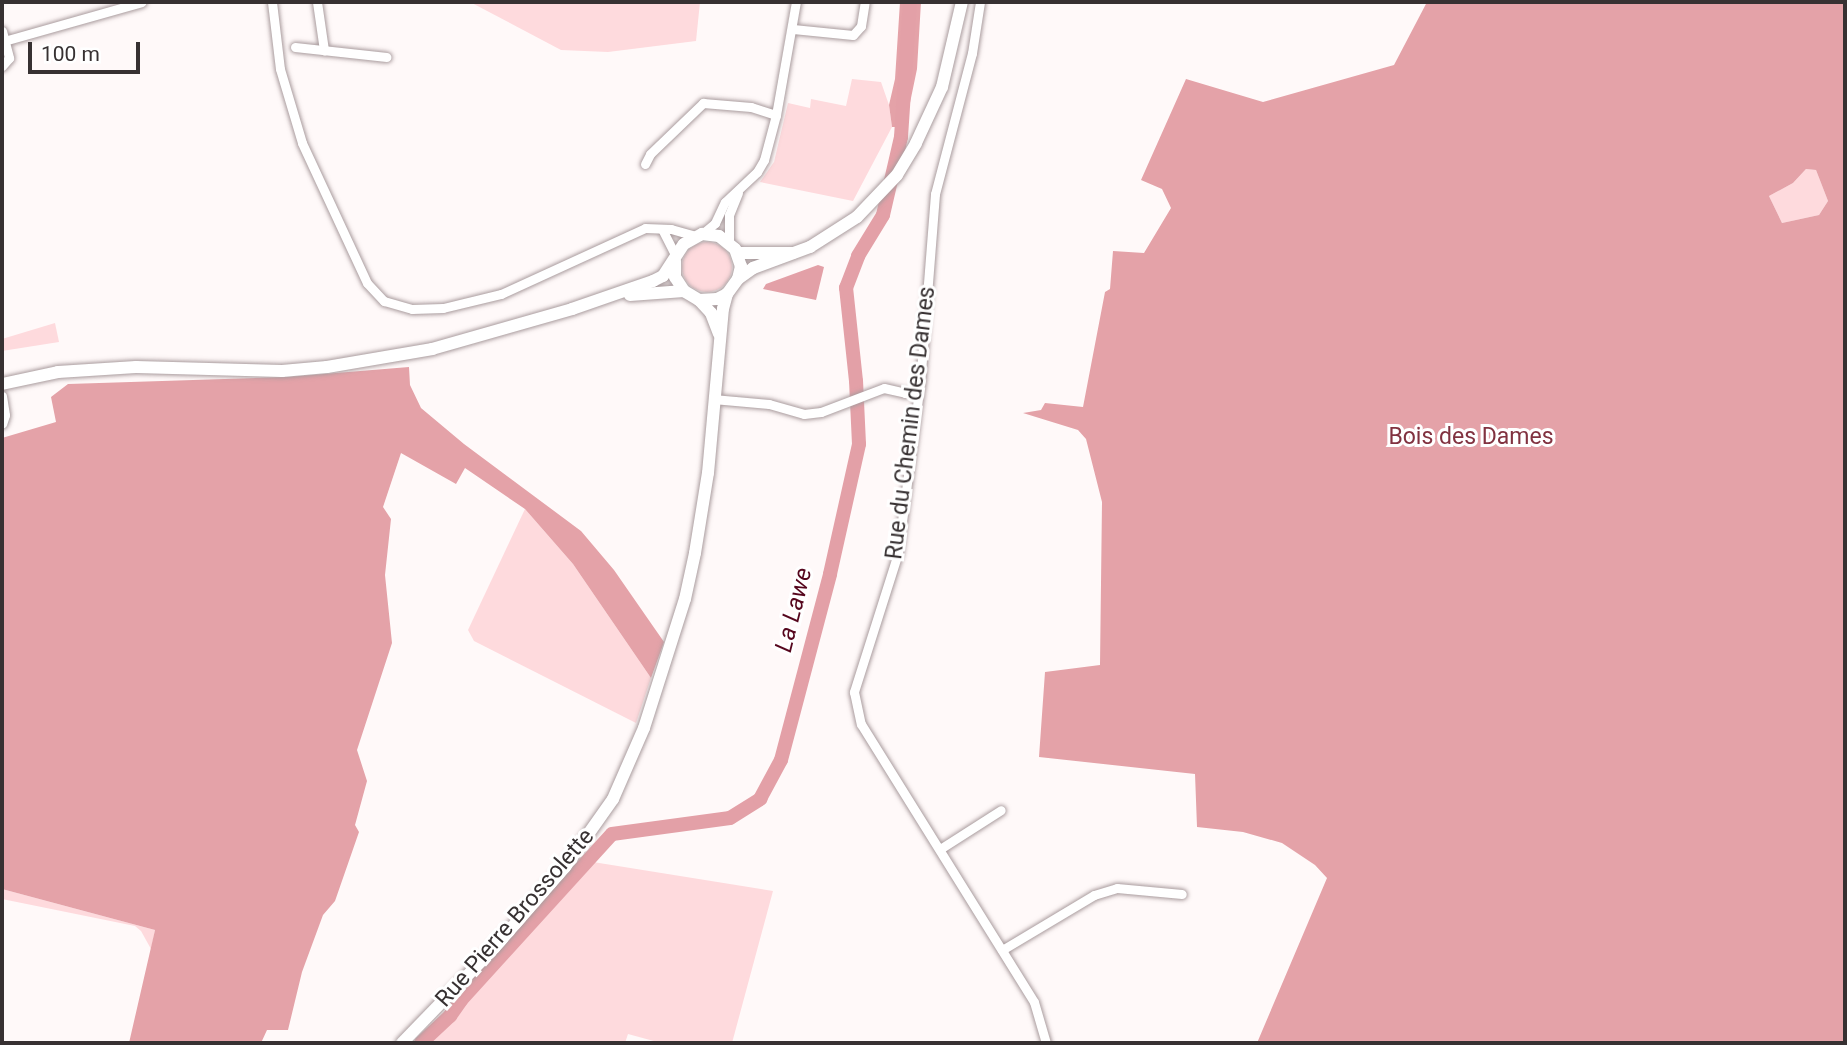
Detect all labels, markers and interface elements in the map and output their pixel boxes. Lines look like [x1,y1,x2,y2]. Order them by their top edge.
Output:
scale bar [32,28,144,72]
text: 100 m [41,42,100,66]
street label: Rue du Chemin des Dames [881,285,941,561]
park label: Bois des Dames [1388,423,1554,451]
water label: La Lawe [770,565,818,655]
street label: Rue Pierre Brossolette [430,823,600,1013]

